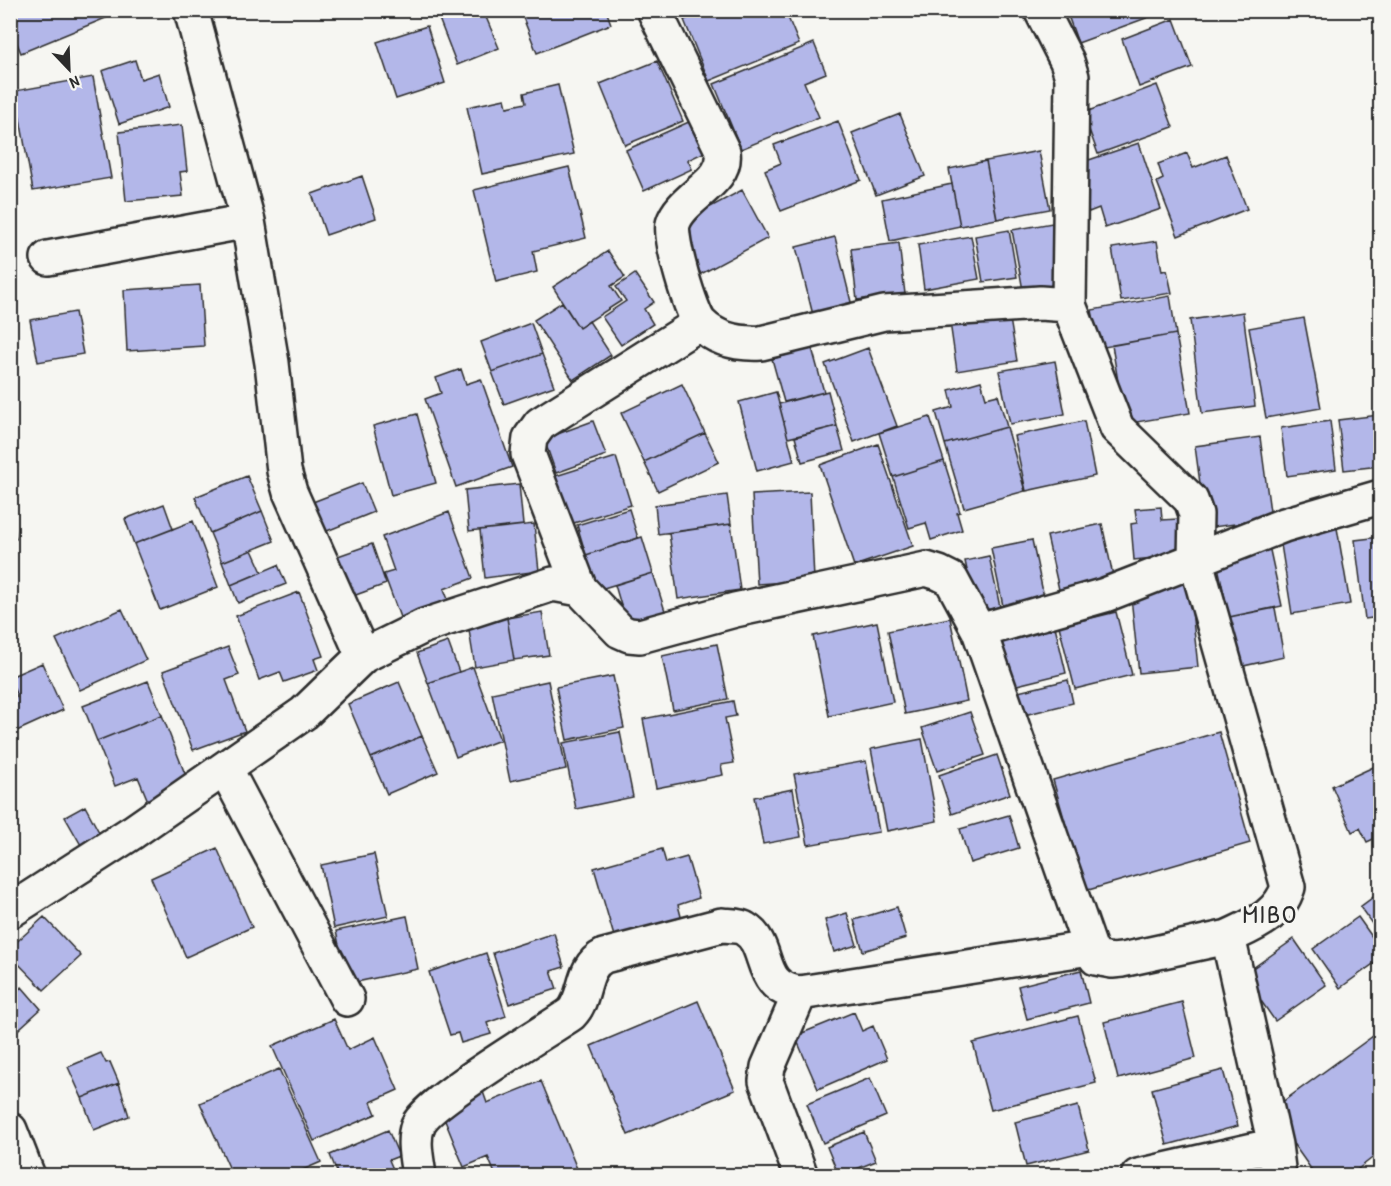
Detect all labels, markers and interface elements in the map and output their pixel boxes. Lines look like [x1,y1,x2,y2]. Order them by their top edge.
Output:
north arrow [39,39,99,99]
text: N [66,71,83,95]
district label: MIBO [1242,896,1298,931]

